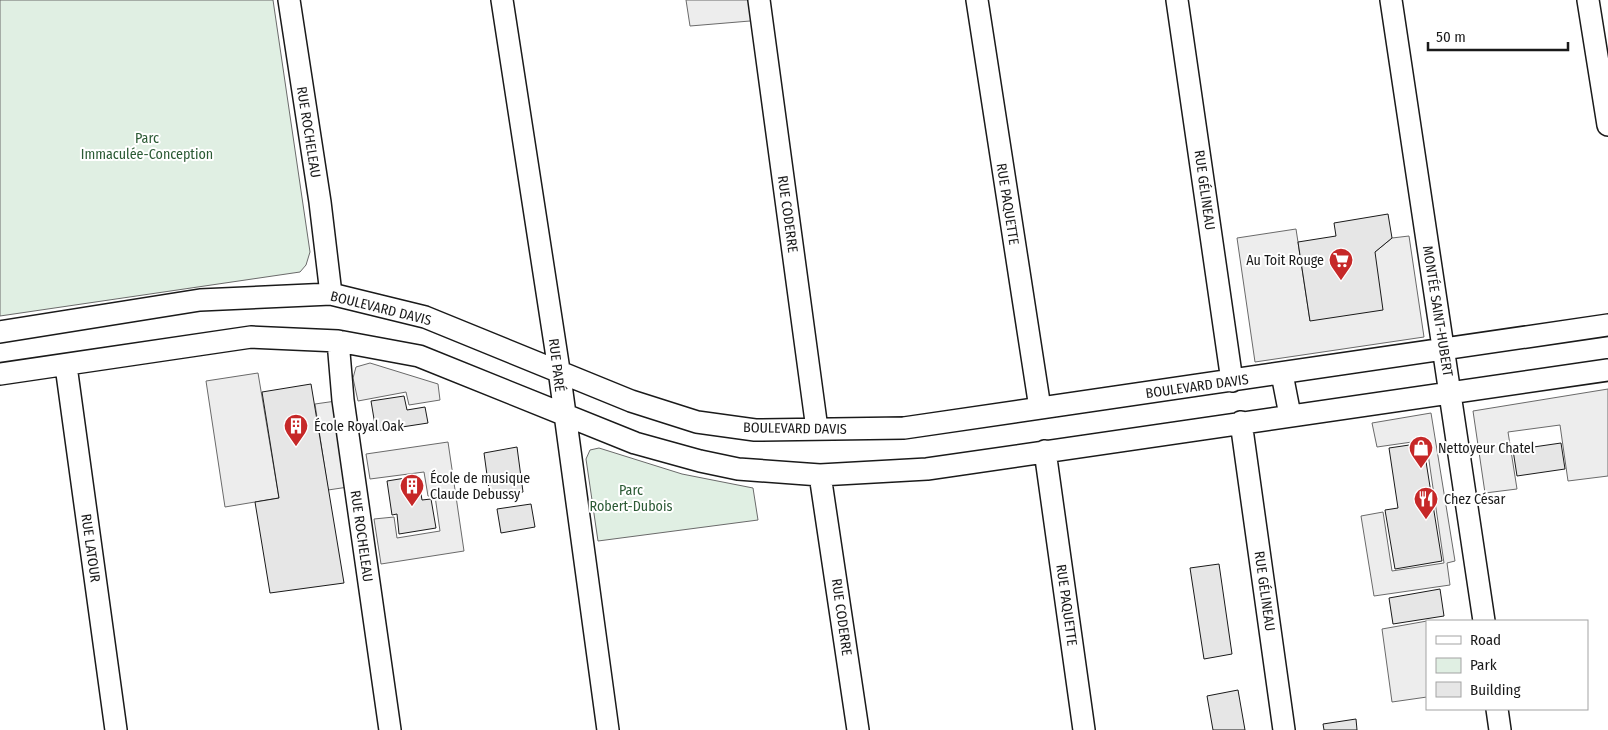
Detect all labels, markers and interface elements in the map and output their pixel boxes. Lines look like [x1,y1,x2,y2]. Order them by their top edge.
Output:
scale bar [1428,20,1568,52]
text: 50 m [1436,28,1466,46]
street label: RUE ROCHELEAU [293,85,324,179]
park label: Parc Immaculée-Conception [81,130,213,163]
street label: RUE GÉLINEAU [1190,149,1220,231]
street label: RUE PAQUETTE [993,162,1022,247]
street label: RUE CODERRE [774,174,801,254]
street label: MONTÉE SAINT-HUBERT [1419,244,1457,378]
supermarket icon: Au Toit Rouge [1328,247,1354,281]
place label: Au Toit Rouge [1246,252,1324,269]
street label: BOULEVARD DAVIS [329,288,433,329]
street label: RUE PARÉ [545,337,569,393]
street label: BOULEVARD DAVIS [1145,371,1250,402]
building icon: École Royal Oak [283,413,309,447]
place label: École Royal Oak [314,417,404,435]
street label: BOULEVARD DAVIS [743,419,847,438]
shop icon: Nettoyeur Chatel [1408,435,1434,469]
place label: Nettoyeur Chatel [1438,440,1535,457]
place label: École de musique Claude Debussy [430,469,530,503]
building icon: École de musique Claude Debussy [399,473,425,507]
park label: Parc Robert-Dubois [590,482,673,515]
restaurant icon: Chez César [1413,486,1439,520]
street label: RUE ROCHELEAU [347,489,376,583]
place label: Chez César [1444,491,1505,508]
street label: RUE LATOUR [77,513,104,584]
street label: RUE GÉLINEAU [1250,550,1280,632]
street label: RUE PAQUETTE [1052,563,1081,648]
street label: RUE CODERRE [828,577,855,657]
legend [1426,620,1588,710]
text: Road [1470,631,1501,649]
text: Park [1470,656,1497,674]
text: Building [1470,681,1521,699]

